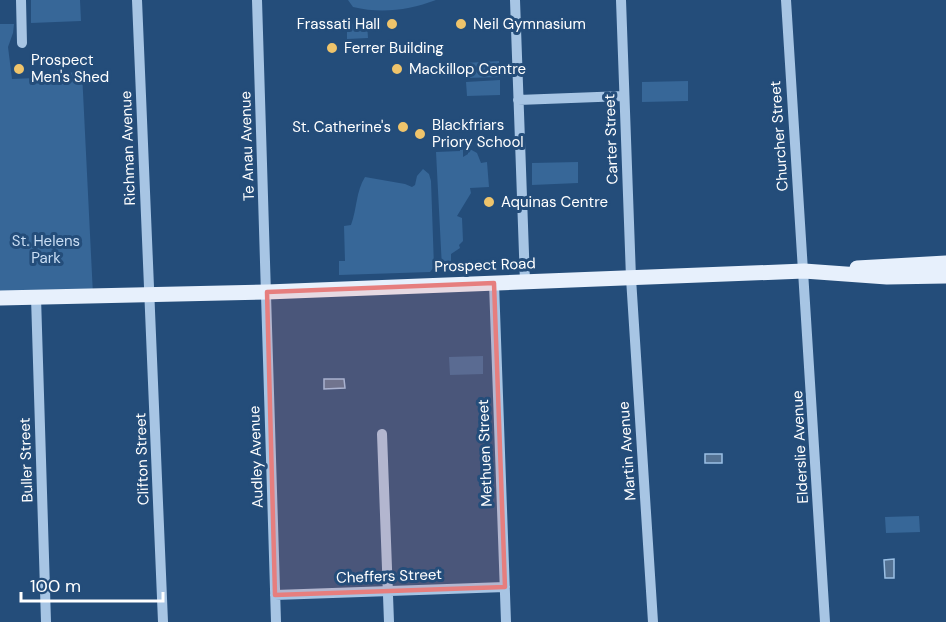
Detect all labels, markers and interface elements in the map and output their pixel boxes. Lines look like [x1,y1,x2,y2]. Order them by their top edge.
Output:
place label: Frassati Hall [297,14,380,34]
place label: Neil Gymnasium [473,14,586,34]
marker: Frassati Hall [385,17,399,31]
marker: Neil Gymnasium [454,17,468,31]
place label: Ferrer Building [344,38,444,58]
marker: Ferrer Building [325,41,339,55]
place label: Prospect Men's Shed [31,50,109,87]
place label: Mackillop Centre [409,59,526,79]
marker: Prospect Men's Shed [12,62,26,76]
marker: Mackillop Centre [390,62,404,76]
street label: Churcher Street [765,80,793,192]
street label: Richman Avenue [116,90,140,206]
street label: Te Anau Avenue [235,91,259,201]
street label: Carter Street [599,93,623,185]
place label: Blackfriars Priory School [432,115,524,152]
place label: St. Catherine's [292,117,391,137]
marker: St. Catherine's [396,120,410,134]
marker: Blackfriars Priory School [413,127,427,141]
place label: Aquinas Centre [501,192,608,212]
marker: Aquinas Centre [482,195,496,209]
park label: St. Helens Park [12,231,80,268]
street label: Prospect Road [434,253,536,277]
street label: Elderslie Avenue [787,390,813,504]
street label: Methuen Street [473,399,497,507]
street label: Martin Avenue [614,401,640,501]
street label: Audley Avenue [244,405,268,509]
street label: Clifton Street [130,412,154,506]
street label: Buller Street [15,417,37,503]
street label: Cheffers Street [336,564,442,588]
scale bar [21,565,164,603]
text: 100 m [30,574,81,598]

